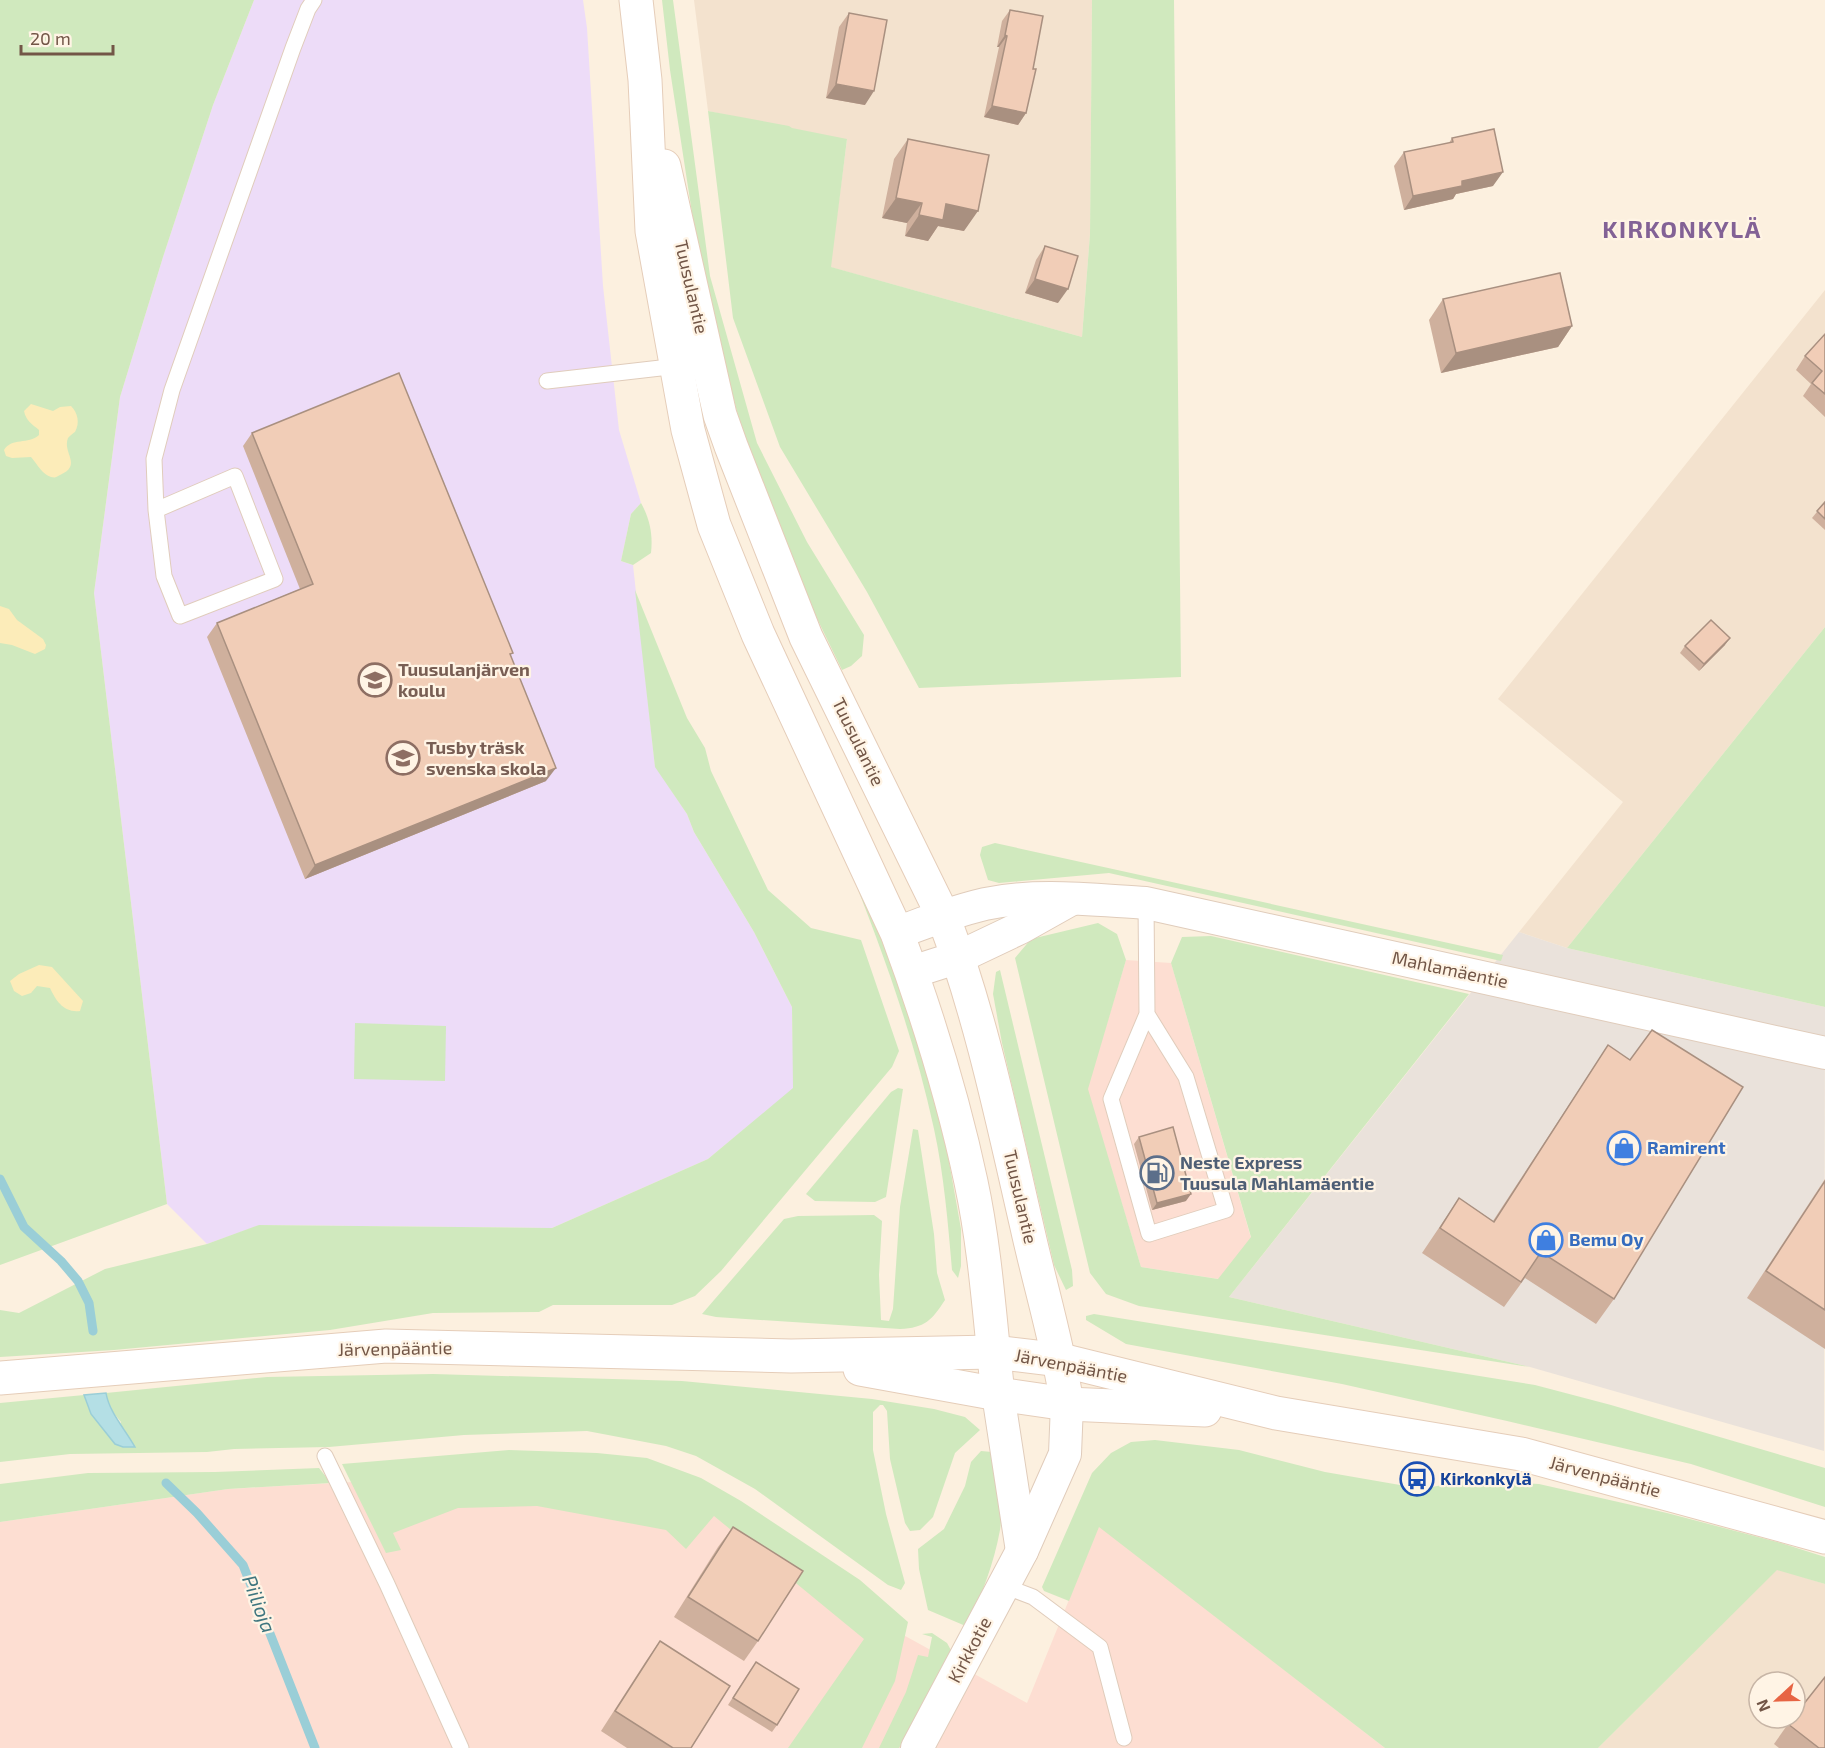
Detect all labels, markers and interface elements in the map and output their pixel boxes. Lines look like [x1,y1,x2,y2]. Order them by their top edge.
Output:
scale bar [21,18,112,56]
text: 20 m [30,27,71,49]
district label: KIRKONKYLÄ [1602,214,1762,243]
street label: Tuusulantie [671,238,713,336]
place label: Tuusulanjärven koulu [398,658,530,701]
school or university icon: Tuusulanjärven koulu [357,662,393,698]
street label: Tuusulantie [828,694,890,789]
place label: Tusby träsk svenska skola [426,736,546,779]
school or university icon: Tusby träsk svenska skola [385,740,421,776]
street label: Mahlamäentie [1390,946,1510,992]
shop icon: Ramirent [1606,1130,1642,1166]
place label: Ramirent [1647,1136,1726,1158]
street label: Tuusulantie [1000,1148,1042,1246]
place label: Neste Express Tuusula Mahlamäentie [1180,1151,1374,1194]
fuel station icon: Neste Express Tuusula Mahlamäentie [1139,1155,1175,1191]
shop icon: Bemu Oy [1528,1222,1564,1258]
place label: Bemu Oy [1569,1228,1644,1250]
street label: Järvenpääntie [338,1336,452,1360]
street label: Järvenpääntie [1013,1343,1129,1387]
street label: Järvenpääntie [1547,1451,1663,1501]
bus stop icon: Kirkonkylä [1399,1461,1435,1497]
place label: Kirkonkylä [1440,1467,1532,1489]
water label: Piilioja [238,1571,282,1636]
street label: Kirkkotie [943,1613,996,1686]
north arrow [1747,1670,1807,1730]
text: N [1752,1697,1774,1715]

